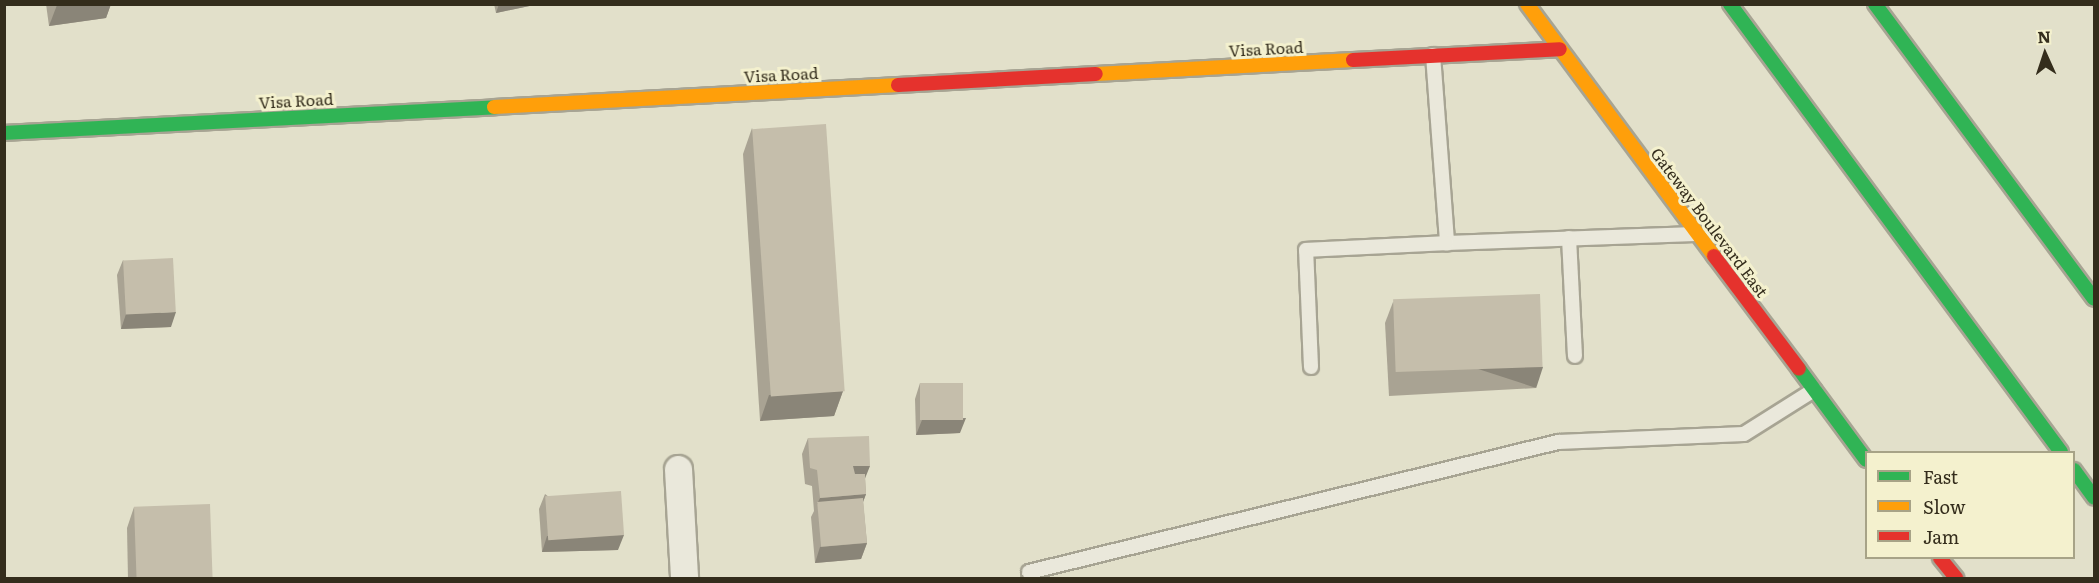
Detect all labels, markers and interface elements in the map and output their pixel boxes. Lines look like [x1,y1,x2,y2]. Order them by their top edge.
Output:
north arrow [2015,24,2075,84]
text: N [2037,24,2051,48]
street label: Visa Road [1228,36,1304,60]
street label: Visa Road [743,62,819,86]
street label: Visa Road [258,88,334,112]
street label: Gateway Boulevard East [1648,144,1772,300]
legend [1865,451,2075,559]
text: Fast [1923,463,1958,490]
text: Slow [1923,493,1965,520]
text: Jam [1923,523,1959,550]

